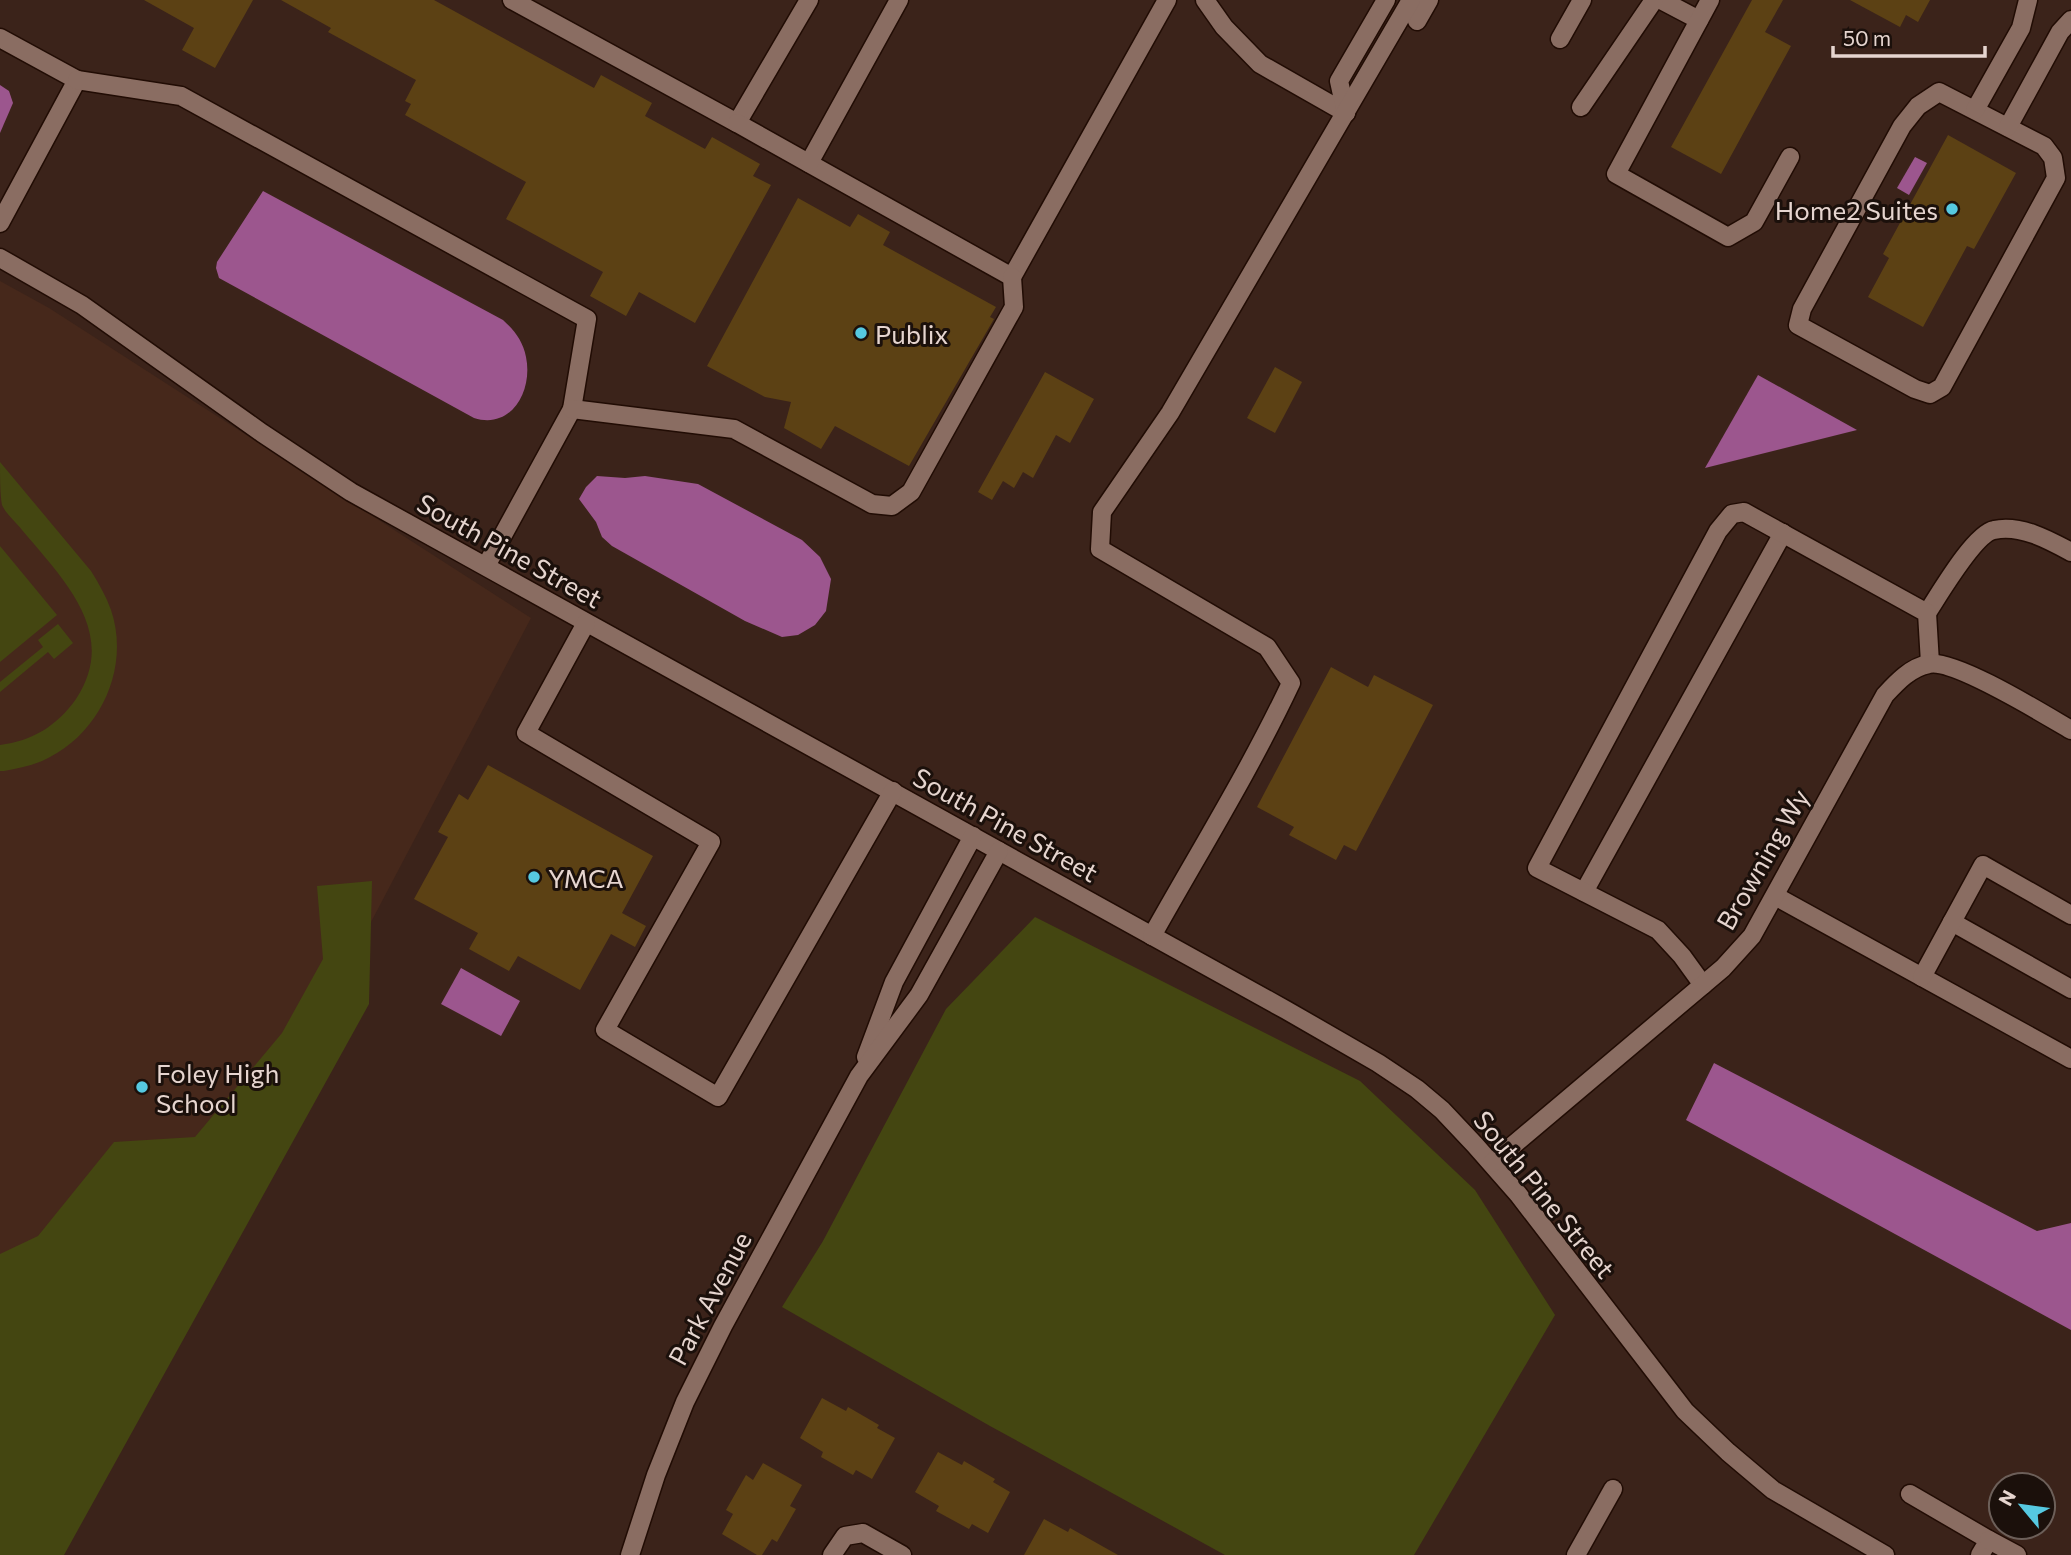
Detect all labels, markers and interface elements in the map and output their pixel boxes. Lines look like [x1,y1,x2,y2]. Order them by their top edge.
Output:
scale bar [1833,14,1985,58]
text: 50 m [1843,25,1891,50]
place label: Home2 Suites [1775,194,1938,225]
marker: Home2 Suites [1944,201,1960,217]
place label: Publix [875,318,949,349]
marker: Publix [853,325,869,341]
street label: South Pine Street [412,487,608,613]
street label: South Pine Street [908,761,1104,887]
street label: Browning Wy [1709,783,1815,935]
place label: YMCA [548,862,624,893]
marker: YMCA [526,869,542,885]
place label: Foley High School [156,1057,279,1118]
marker: Foley High School [134,1079,150,1095]
street label: South Pine Street [1468,1104,1622,1284]
street label: Park Avenue [661,1226,757,1370]
north arrow [1987,1471,2057,1541]
text: N [1993,1486,2020,1509]

